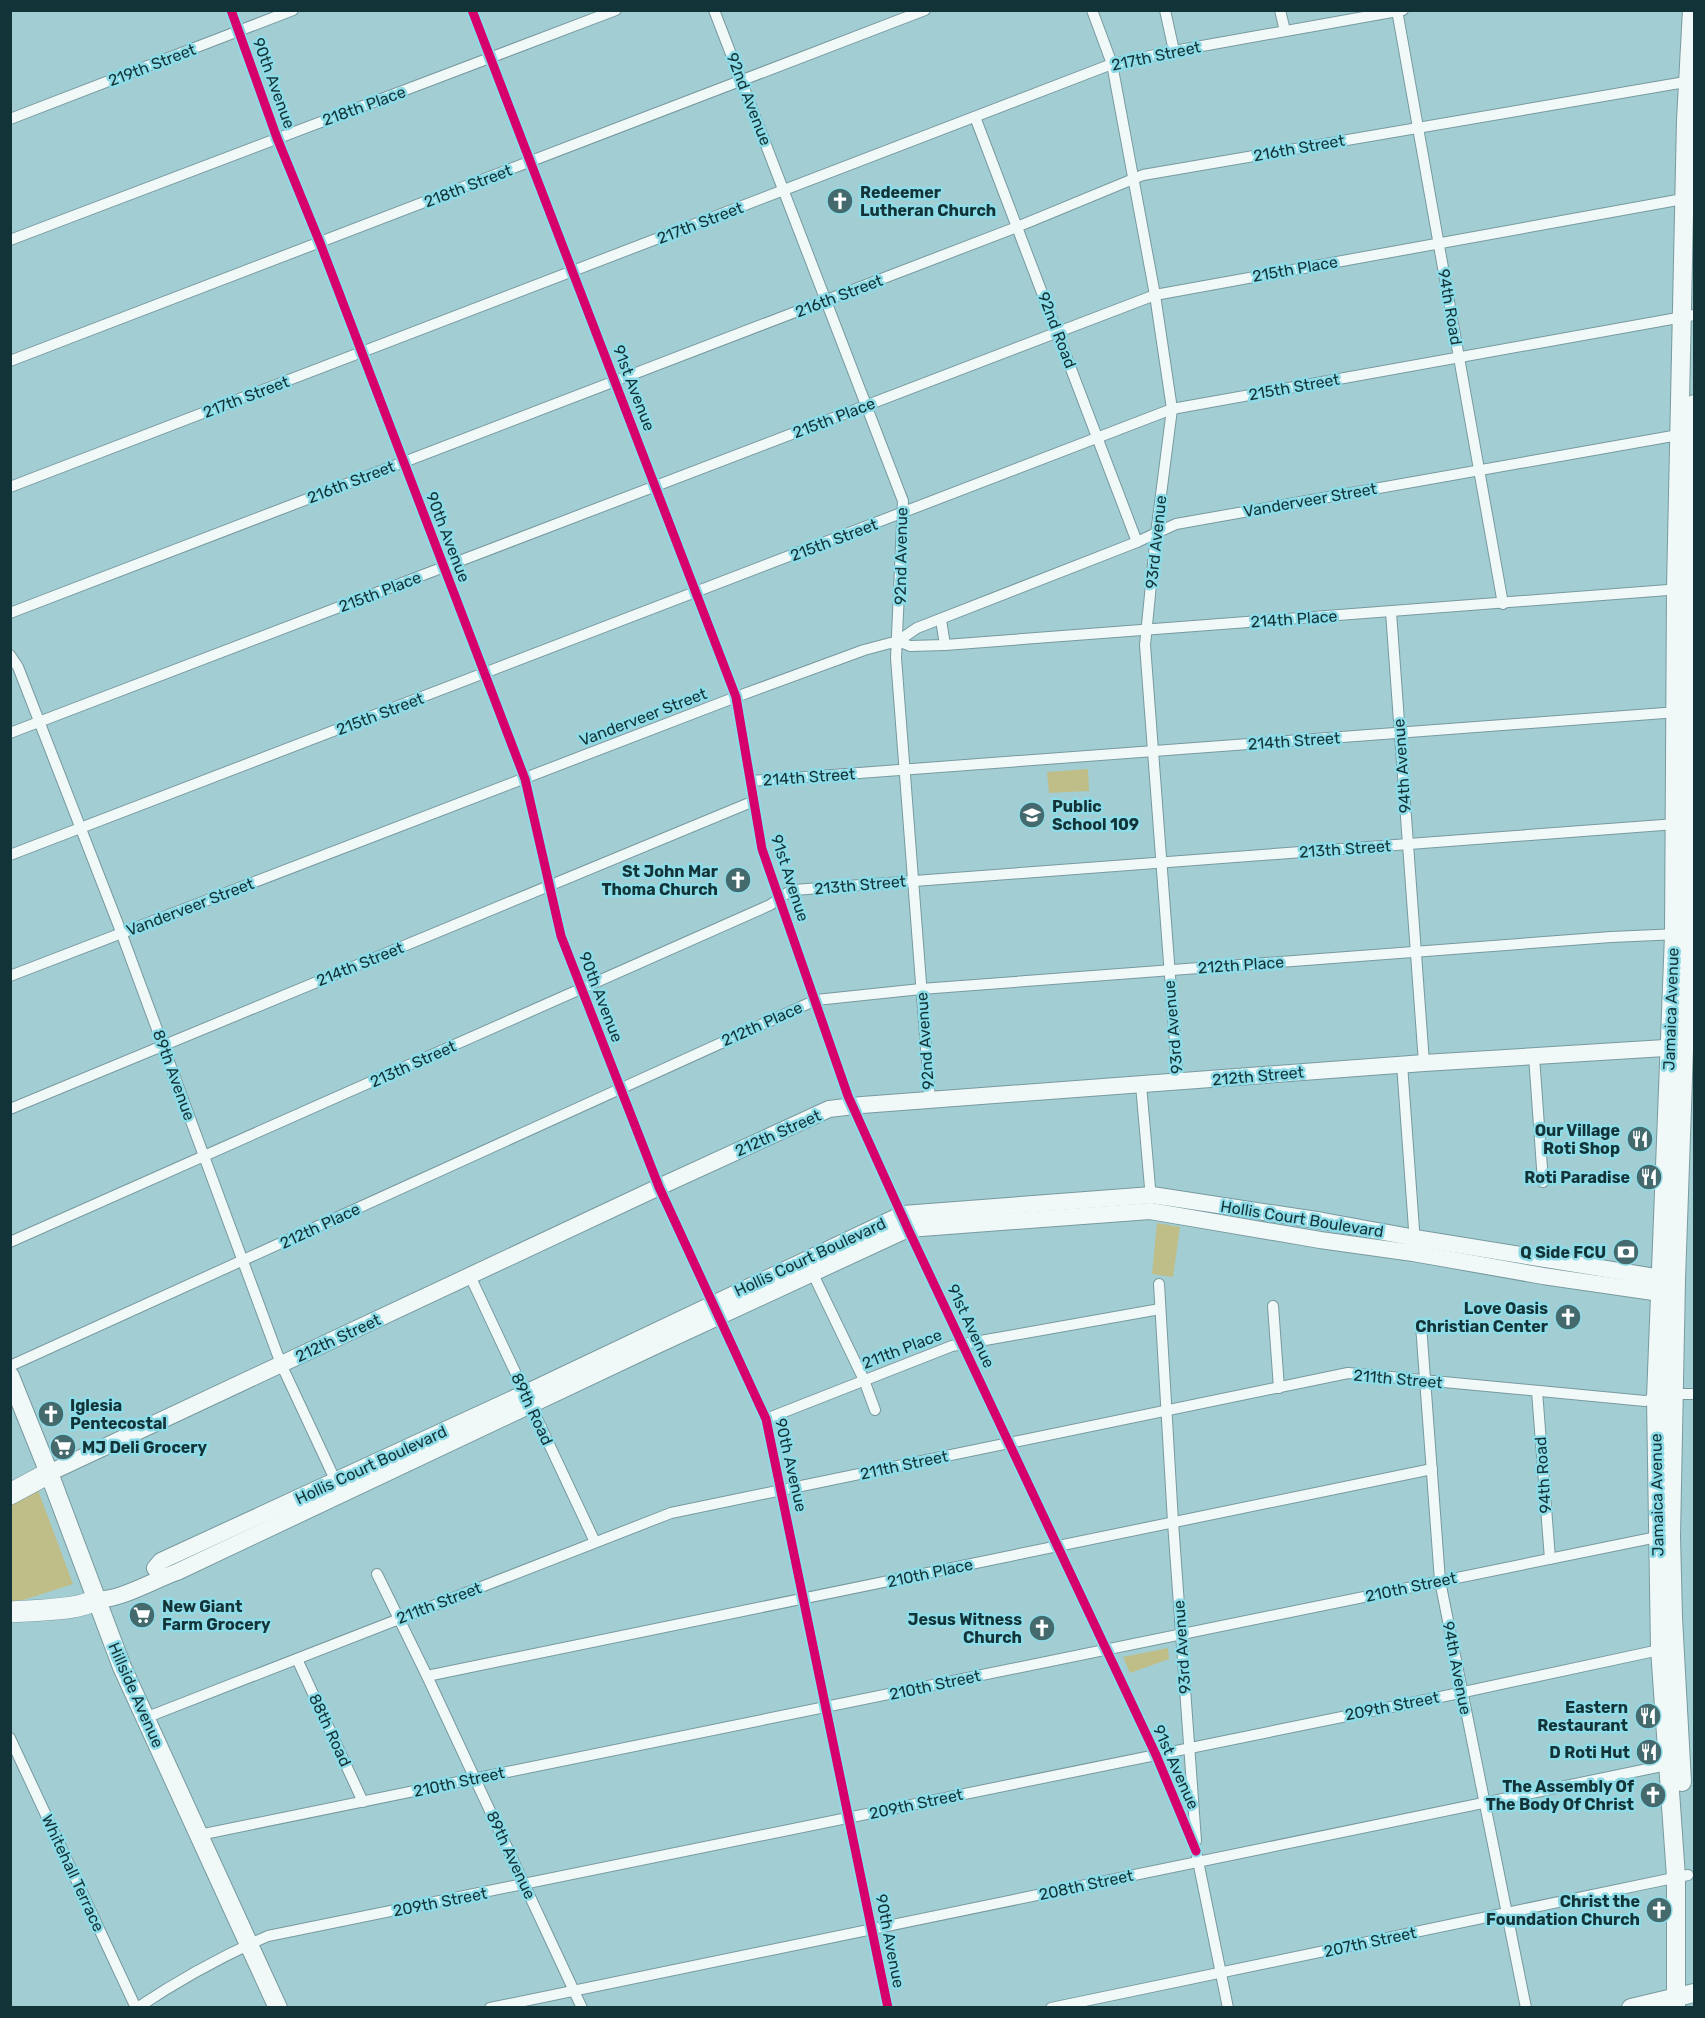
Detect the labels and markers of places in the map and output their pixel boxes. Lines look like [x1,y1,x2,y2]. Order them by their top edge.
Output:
place label: Redeemer Lutheran Church [860,183,996,220]
church icon: Redeemer Lutheran Church [825,186,855,216]
place label: Public School 109 [1052,797,1139,834]
school or university icon: Public School 109 [1017,800,1047,830]
place label: St John Mar Thoma Church [602,862,719,899]
church icon: St John Mar Thoma Church [723,865,753,895]
place label: Our Village Roti Shop [1535,1121,1620,1158]
restaurant icon: Our Village Roti Shop [1625,1124,1655,1154]
restaurant icon: Roti Paradise [1634,1162,1664,1192]
place label: Roti Paradise [1524,1168,1630,1187]
bank icon: Q Side FCU [1611,1237,1641,1267]
place label: Q Side FCU [1520,1243,1606,1262]
place label: Love Oasis Christian Center [1415,1299,1549,1336]
church icon: Love Oasis Christian Center [1553,1302,1583,1332]
place label: Iglesia Pentecostal [70,1396,167,1433]
church icon: Iglesia Pentecostal [36,1399,66,1429]
supermarket icon: MJ Deli Grocery [48,1432,78,1462]
place label: MJ Deli Grocery [82,1438,208,1457]
place label: New Giant Farm Grocery [162,1597,271,1634]
supermarket icon: New Giant Farm Grocery [127,1600,157,1630]
place label: Jesus Witness Church [908,1610,1022,1647]
church icon: Jesus Witness Church [1027,1613,1057,1643]
place label: Eastern Restaurant [1537,1698,1629,1735]
restaurant icon: Eastern Restaurant [1633,1701,1663,1731]
restaurant icon: D Roti Hut [1634,1737,1664,1767]
place label: D Roti Hut [1549,1743,1631,1762]
place label: The Assembly Of The Body Of Christ [1486,1777,1635,1814]
church icon: The Assembly Of The Body Of Christ [1638,1780,1668,1810]
place label: Christ the Foundation Church [1486,1892,1640,1929]
church icon: Christ the Foundation Church [1644,1895,1674,1925]

